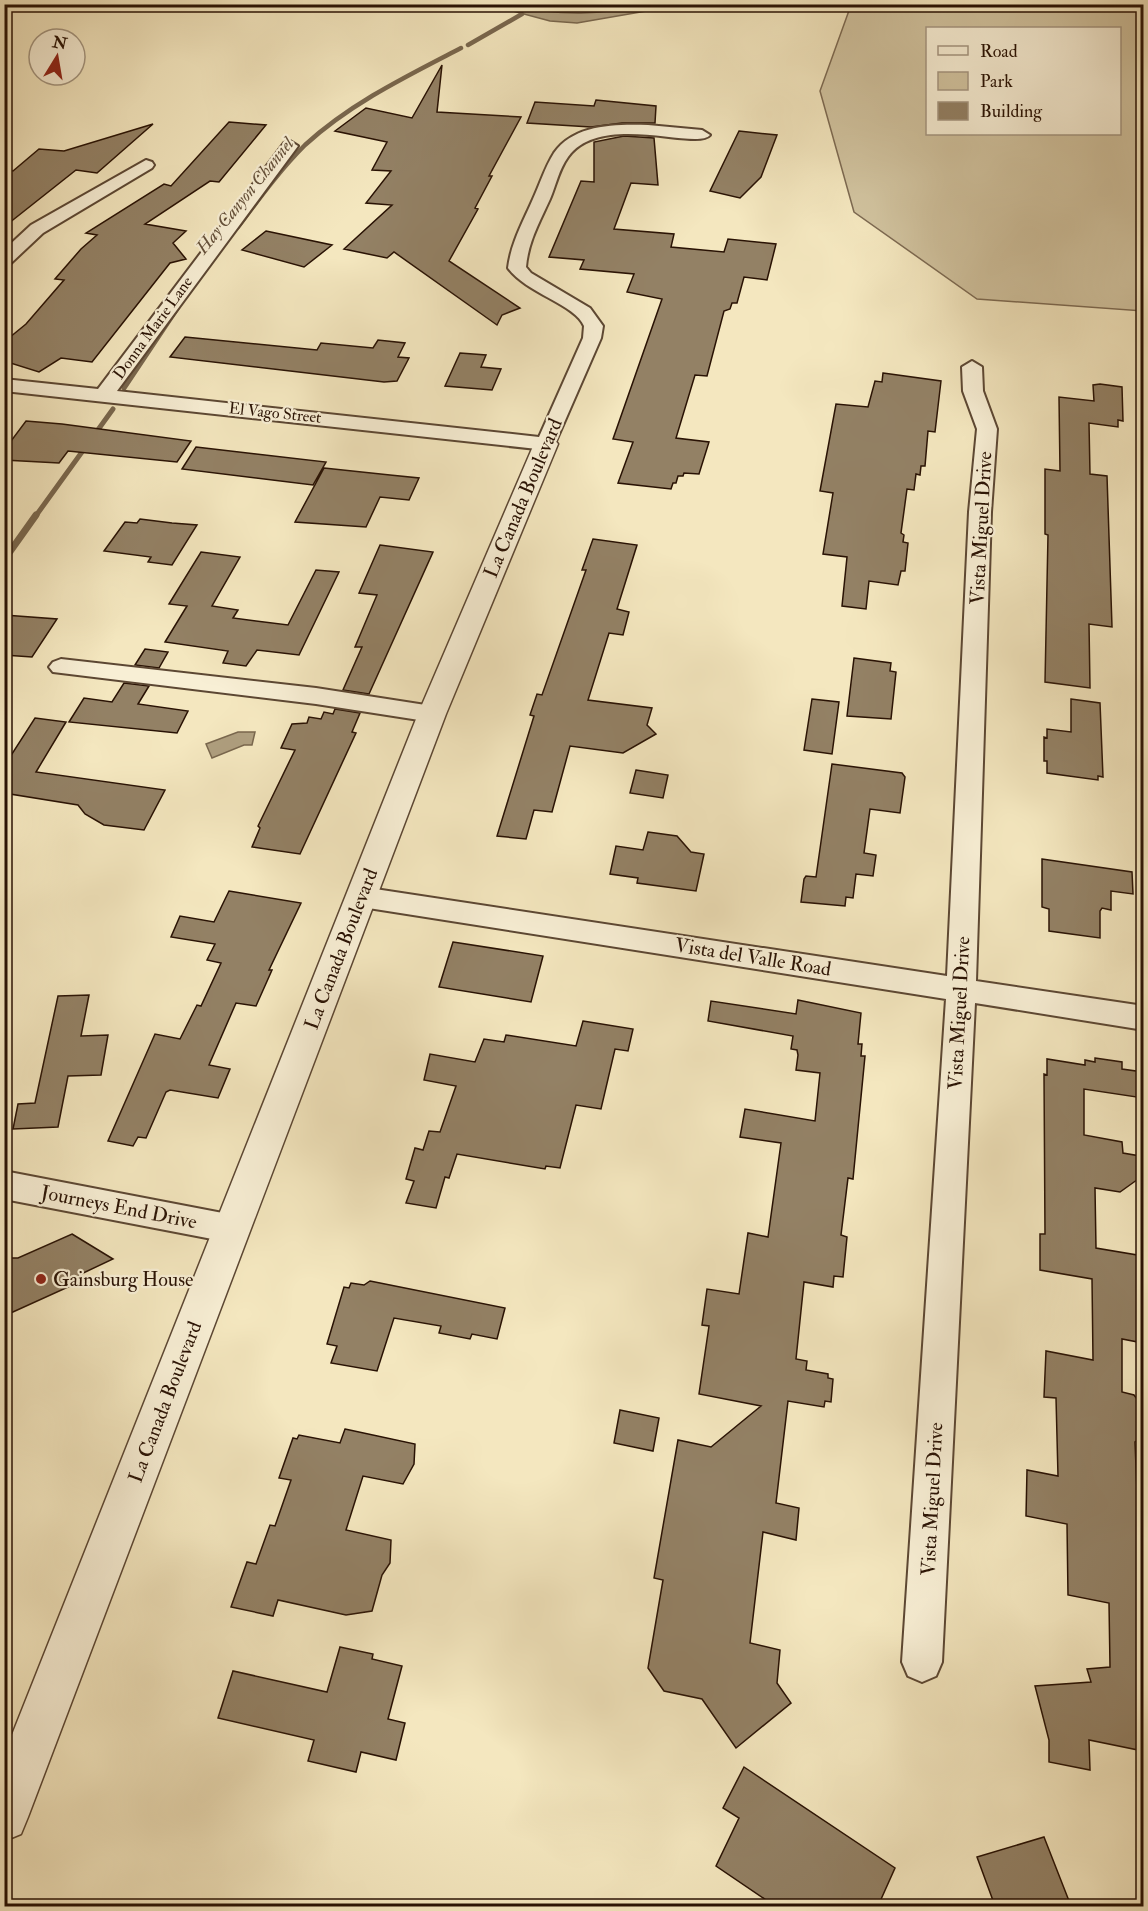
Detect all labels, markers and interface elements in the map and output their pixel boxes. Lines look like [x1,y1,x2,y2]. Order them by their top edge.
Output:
north arrow [27,27,87,87]
legend [926,27,1121,135]
text: N [50,32,69,55]
text: Road [980,40,1018,63]
text: Park [980,70,1013,93]
text: Building [980,100,1043,123]
water label: Hay Canyon Channel [190,132,300,260]
street label: Donna Marie Lane [109,272,197,383]
street label: El Vago Street [228,398,322,428]
street label: La Canada Boulevard [478,414,568,582]
street label: Vista Miguel Drive [964,451,998,605]
street label: La Canada Boulevard [299,865,383,1033]
street label: Vista del Valle Road [673,932,833,982]
street label: Vista Miguel Drive [942,936,976,1090]
street label: Journeys End Drive [38,1179,199,1234]
place label: Gainsburg House [53,1267,193,1292]
marker: Gainsburg House [34,1272,48,1286]
street label: La Canada Boulevard [123,1318,207,1486]
street label: Vista Miguel Drive [915,1422,949,1576]

